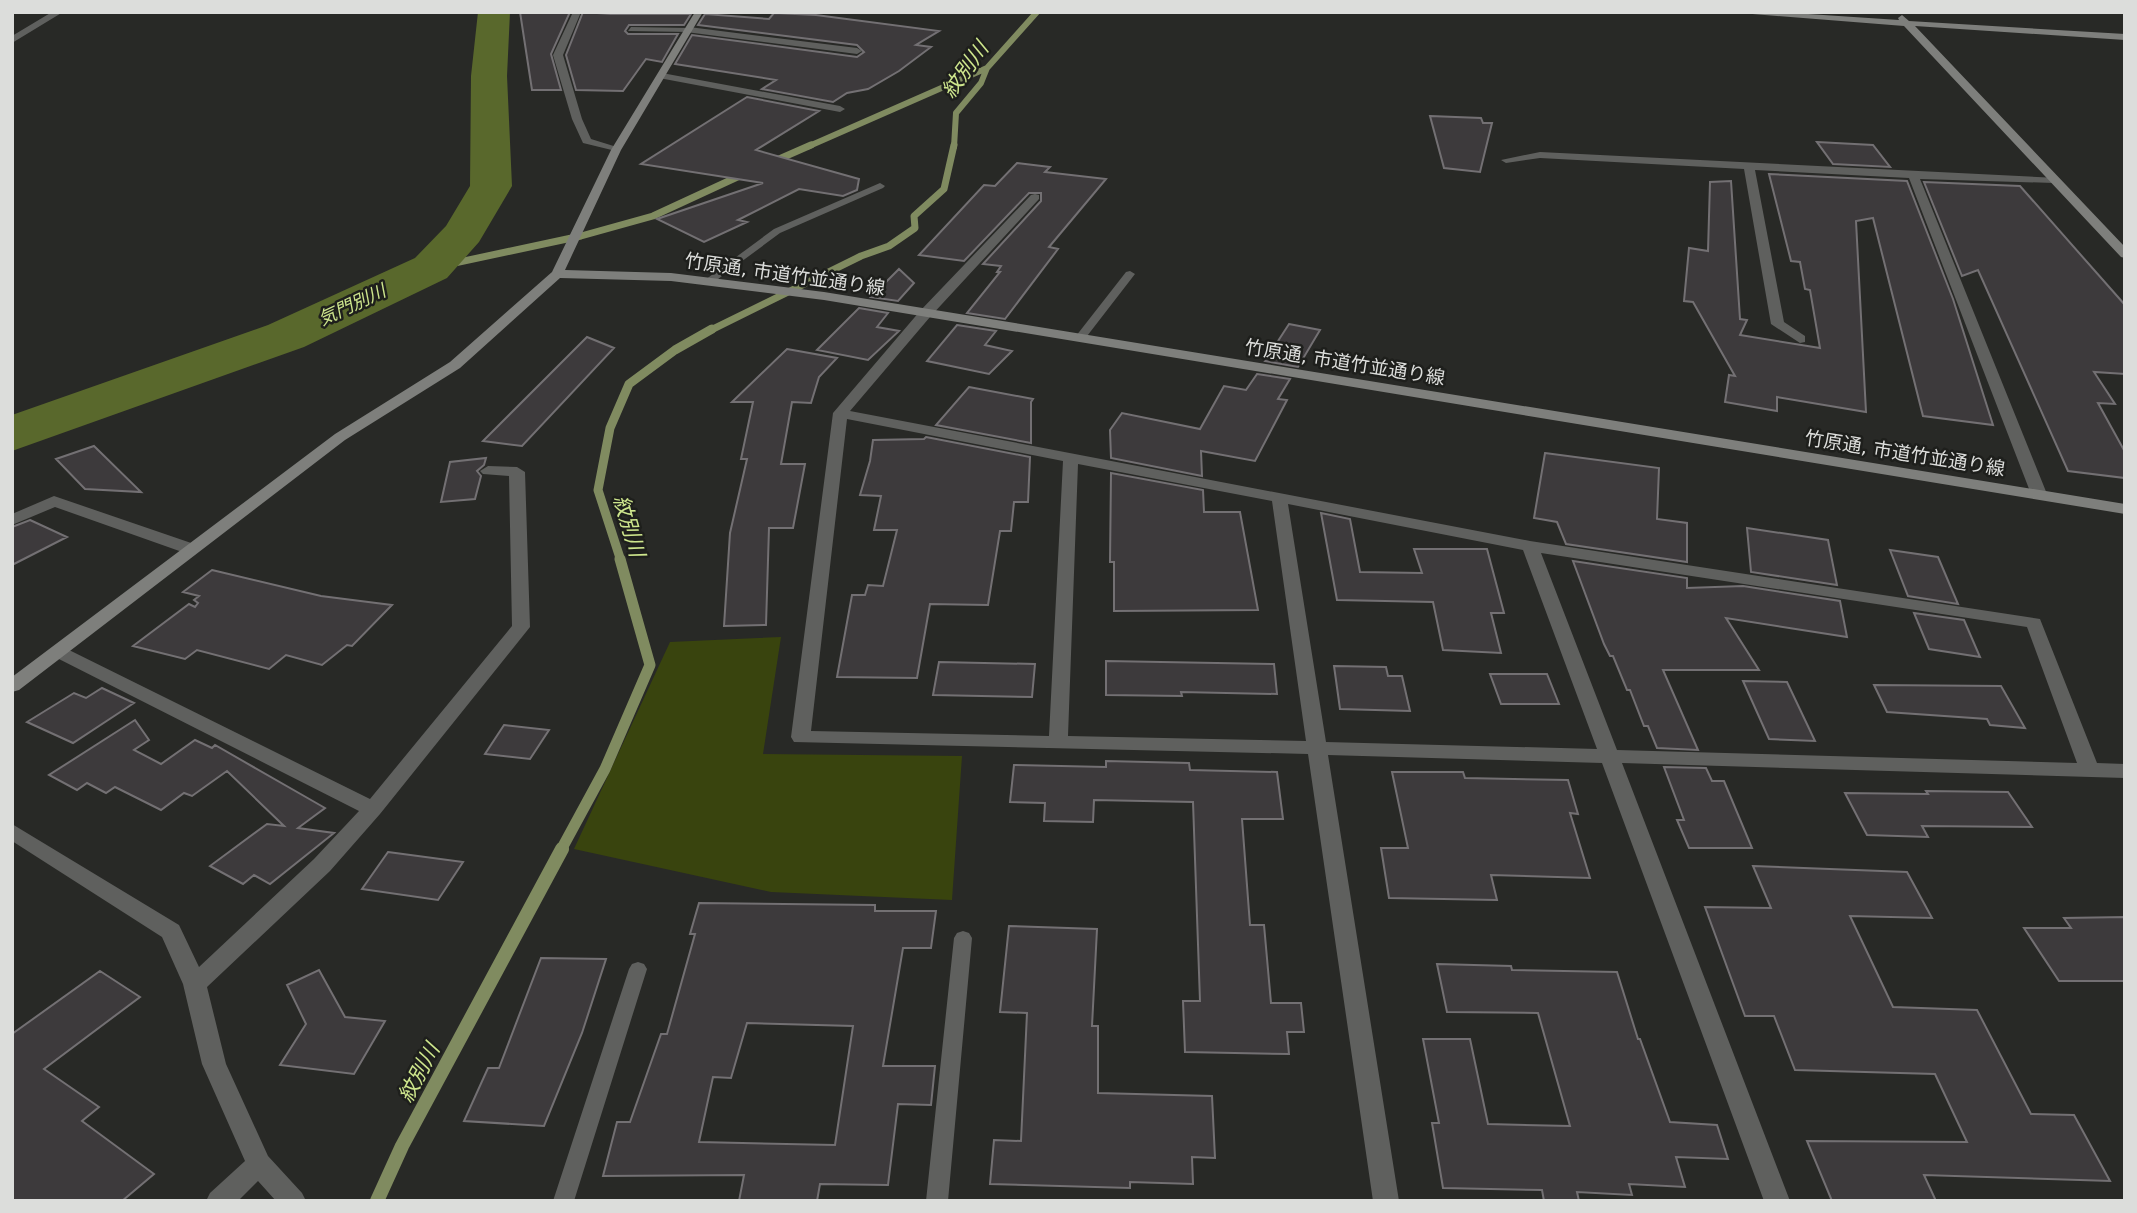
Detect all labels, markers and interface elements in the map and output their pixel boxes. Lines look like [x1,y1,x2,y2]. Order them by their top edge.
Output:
water label: 紋別川 [937,36,994,103]
street label: 竹原通, 市道竹並通り線 [683,249,887,299]
water label: 気門別川 [315,279,391,329]
street label: 竹原通, 市道竹並通り線 [1243,335,1447,389]
street label: 竹原通, 市道竹並通り線 [1803,426,2007,480]
water label: 紋別川 [609,492,650,562]
water label: 紋別川 [394,1038,445,1106]

